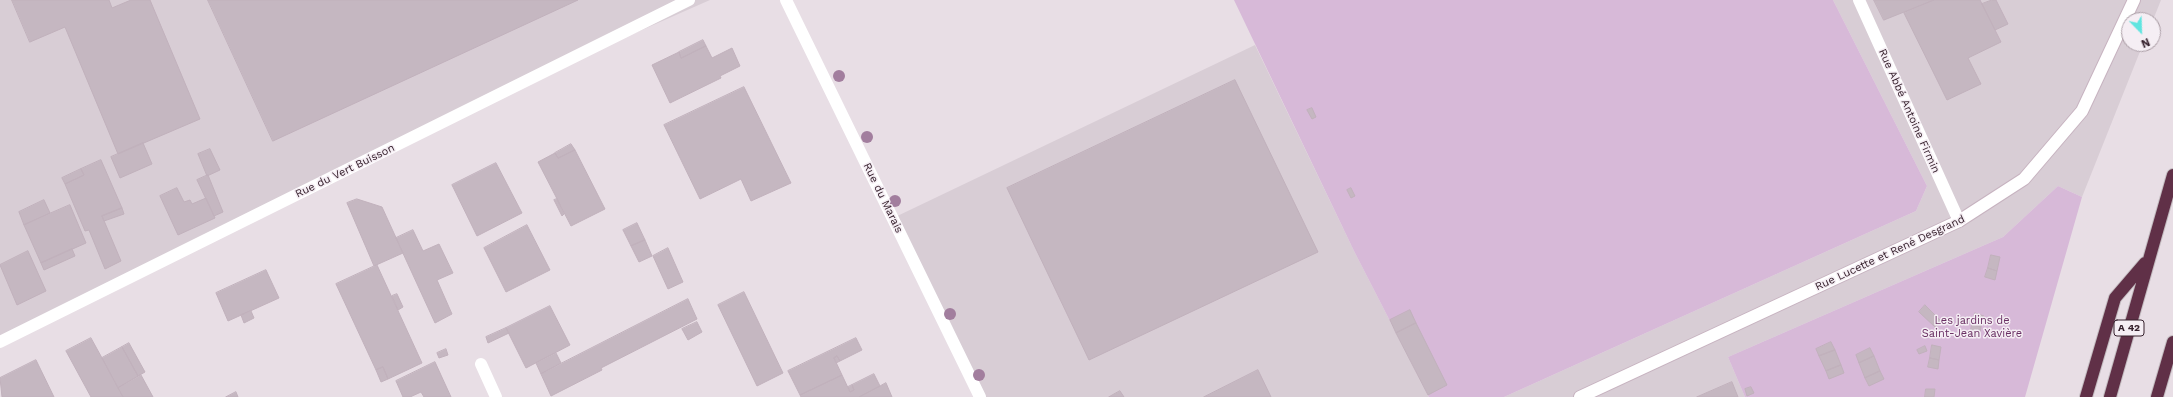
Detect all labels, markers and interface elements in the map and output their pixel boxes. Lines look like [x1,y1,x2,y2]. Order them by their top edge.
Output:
north arrow [2121,12,2161,52]
text: N [2139,35,2152,50]
street label: Rue Abbé Antoine Firmin [1876,47,1942,175]
street label: Rue du Vert Buisson [293,141,397,201]
street label: Rue du Marais [860,161,906,235]
street label: Rue Lucette et René Desgrand [1813,212,1967,294]
park label: Les jardins de Saint-Jean Xavière [1922,314,2022,340]
road number: A 42 [2114,320,2144,336]

